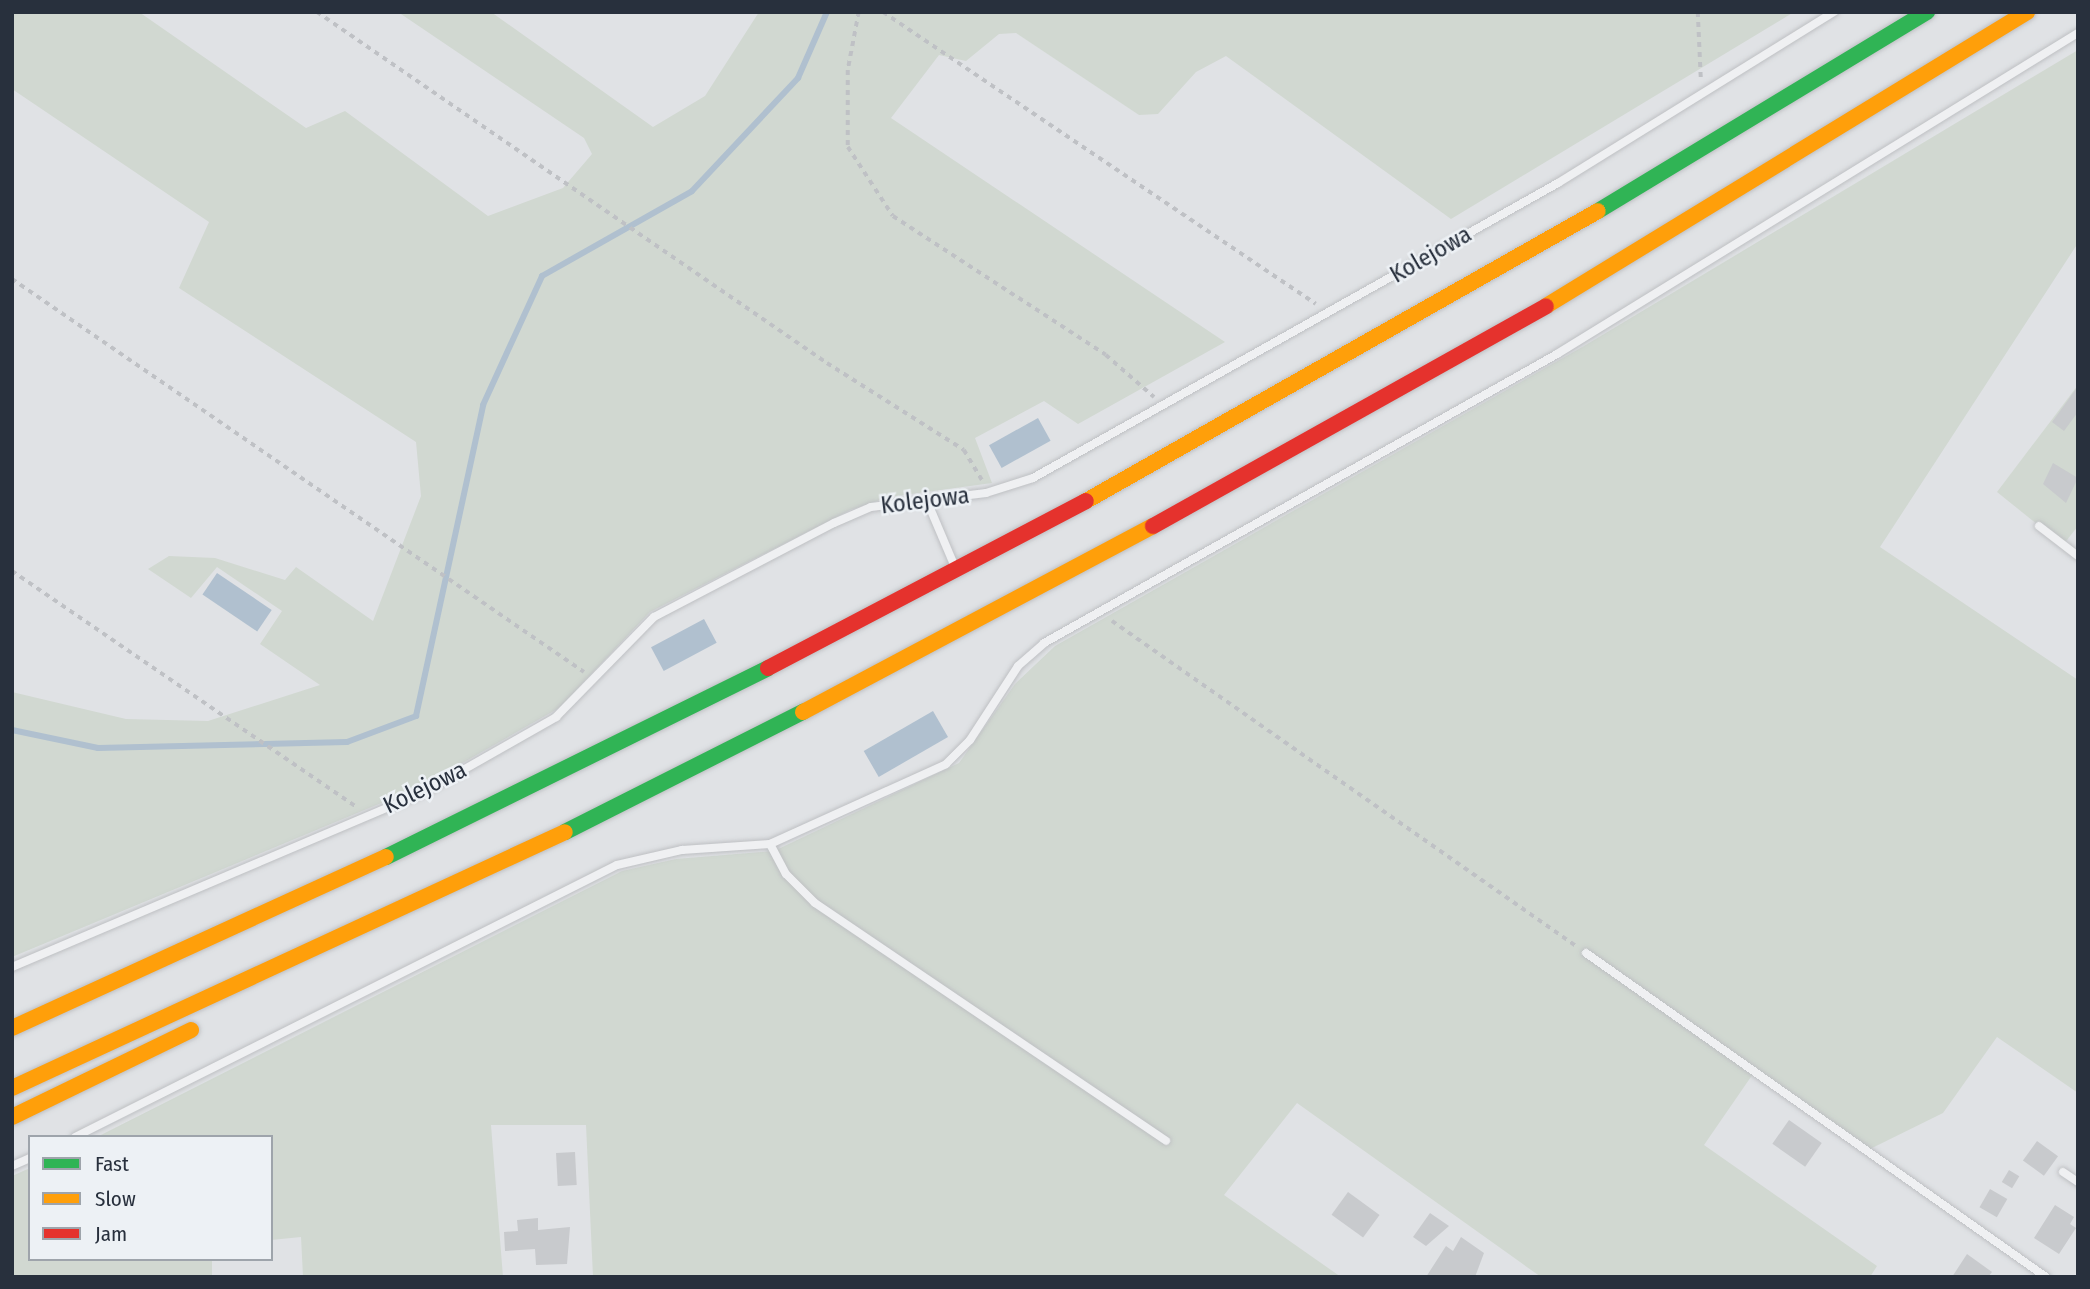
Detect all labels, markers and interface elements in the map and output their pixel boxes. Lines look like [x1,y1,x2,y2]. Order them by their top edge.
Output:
street label: Kolejowa [1385,220,1477,290]
street label: Kolejowa [879,481,971,521]
street label: Kolejowa [379,756,471,820]
legend [28,1135,273,1261]
text: Fast [95,1151,129,1177]
text: Slow [95,1186,136,1212]
text: Jam [95,1221,127,1247]

